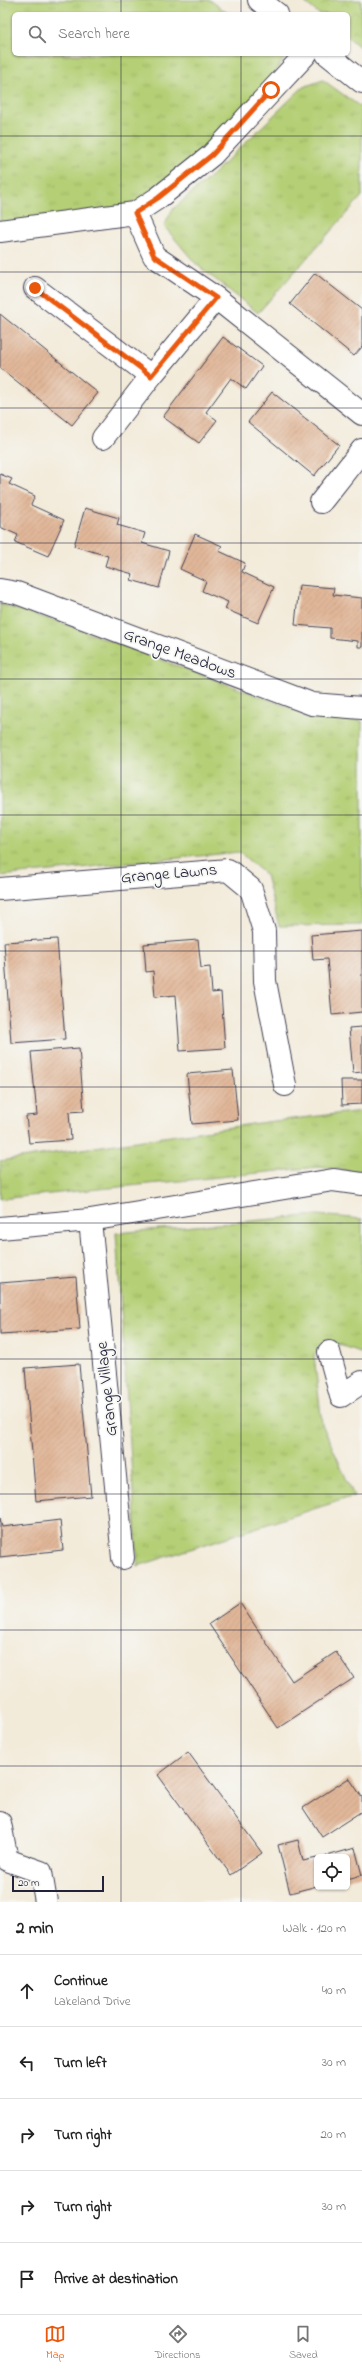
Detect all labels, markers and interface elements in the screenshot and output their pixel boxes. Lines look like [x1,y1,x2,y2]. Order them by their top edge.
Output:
search box [12,12,350,56]
icon: search [26,23,48,45]
text: Search here [58,23,130,45]
route start [262,81,280,99]
route end [26,279,44,297]
street label: Grange Meadows [119,622,240,688]
street label: Grange Lawns [120,857,218,893]
street label: Grange Village [90,1340,126,1438]
map controls [314,1854,350,1890]
button: locate [314,1854,350,1890]
scale bar [12,1874,104,1893]
text: 20 m [18,1875,40,1891]
text: 2 min [16,1916,53,1941]
text: Walk · 120 m [282,1919,346,1938]
text: Continue [54,1970,108,1992]
icon: ahead [16,1980,38,2002]
text: 40 m [322,1981,346,2000]
text: Lakeland Drive [54,1992,131,2011]
icon: left [16,2052,38,2074]
text: Turn left [54,2052,107,2074]
text: 30 m [322,2053,346,2072]
icon: right [16,2124,38,2146]
text: Turn right [54,2124,112,2146]
text: 20 m [321,2125,346,2144]
icon: right [16,2196,38,2218]
text: Turn right [54,2196,112,2218]
text: 30 m [322,2197,346,2216]
icon: arrive [16,2268,38,2290]
text: Arrive at destination [54,2268,178,2290]
tab: Map [44,2323,66,2363]
tab: Directions [155,2323,201,2363]
tab: Saved [289,2323,318,2363]

